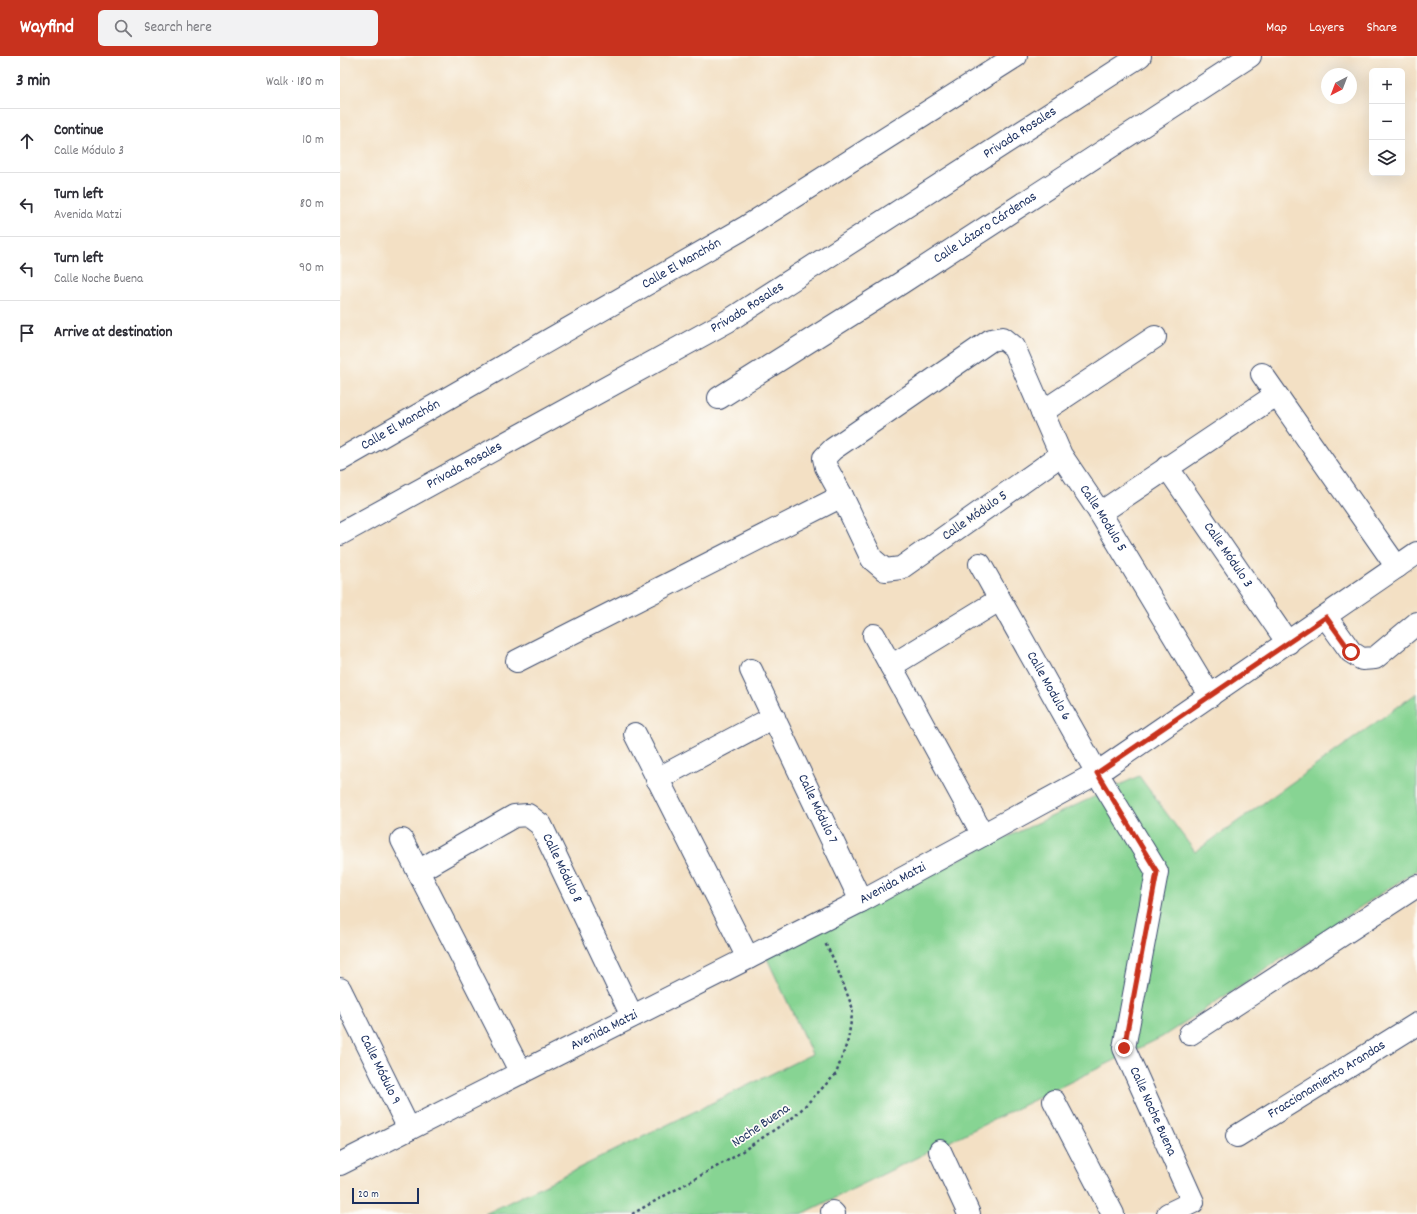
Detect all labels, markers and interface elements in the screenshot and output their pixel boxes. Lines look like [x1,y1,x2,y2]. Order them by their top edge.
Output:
search box [98,10,378,46]
text: Wayfind [20,15,74,42]
icon: search [112,17,134,39]
text: Search here [144,17,212,39]
text: Map [1266,18,1287,38]
text: Layers [1309,18,1344,38]
text: Share [1366,18,1397,38]
north arrow [1321,68,1357,104]
map controls [1369,68,1405,176]
button: + [1369,68,1405,104]
text: 3 min [16,70,50,94]
text: Walk · 180 m [266,73,324,92]
street label: Privada Rosales [979,102,1061,164]
button: − [1369,104,1405,140]
text: Continue [54,120,103,142]
icon: ahead [16,130,38,152]
text: 10 m [302,131,324,150]
button: layers [1369,140,1405,176]
text: Calle Módulo 3 [54,142,124,161]
text: Turn left [54,184,103,206]
street label: Calle Lázaro Cárdenas [930,187,1041,269]
icon: left [16,194,38,216]
text: 80 m [300,195,324,214]
text: Avenida Matzi [54,206,122,225]
street label: Calle El Manchón [638,233,725,295]
text: Turn left [54,248,103,270]
icon: left [16,258,38,280]
text: 90 m [299,259,324,278]
text: Calle Noche Buena [54,270,143,289]
street label: Privada Rosales [707,277,788,339]
icon: arrive [16,322,38,344]
text: Arrive at destination [54,322,172,344]
street label: Calle El Manchón [357,394,444,456]
street label: Privada Rosales [423,437,506,495]
street label: Calle Modulo 5 [1074,481,1131,556]
street label: Calle Módulo 5 [938,486,1012,546]
street label: Calle Módulo 3 [1198,518,1257,592]
route start [1342,643,1360,661]
street label: Calle Modulo 6 [1021,648,1076,724]
street label: Calle Módulo 7 [792,771,842,847]
street label: Calle Módulo 8 [536,830,587,907]
street label: Avenida Matzi [856,857,930,910]
street label: Avenida Matzi [567,1005,642,1056]
street label: Calle Módulo 9 [354,1031,406,1108]
street label: Fraccionamiento Arandas [1264,1036,1390,1124]
route end [1115,1039,1133,1057]
street label: Calle Noche Buena [1124,1064,1181,1160]
street label: Noche Buena [728,1099,794,1153]
scale bar [352,1186,419,1205]
text: 20 m [358,1187,379,1203]

